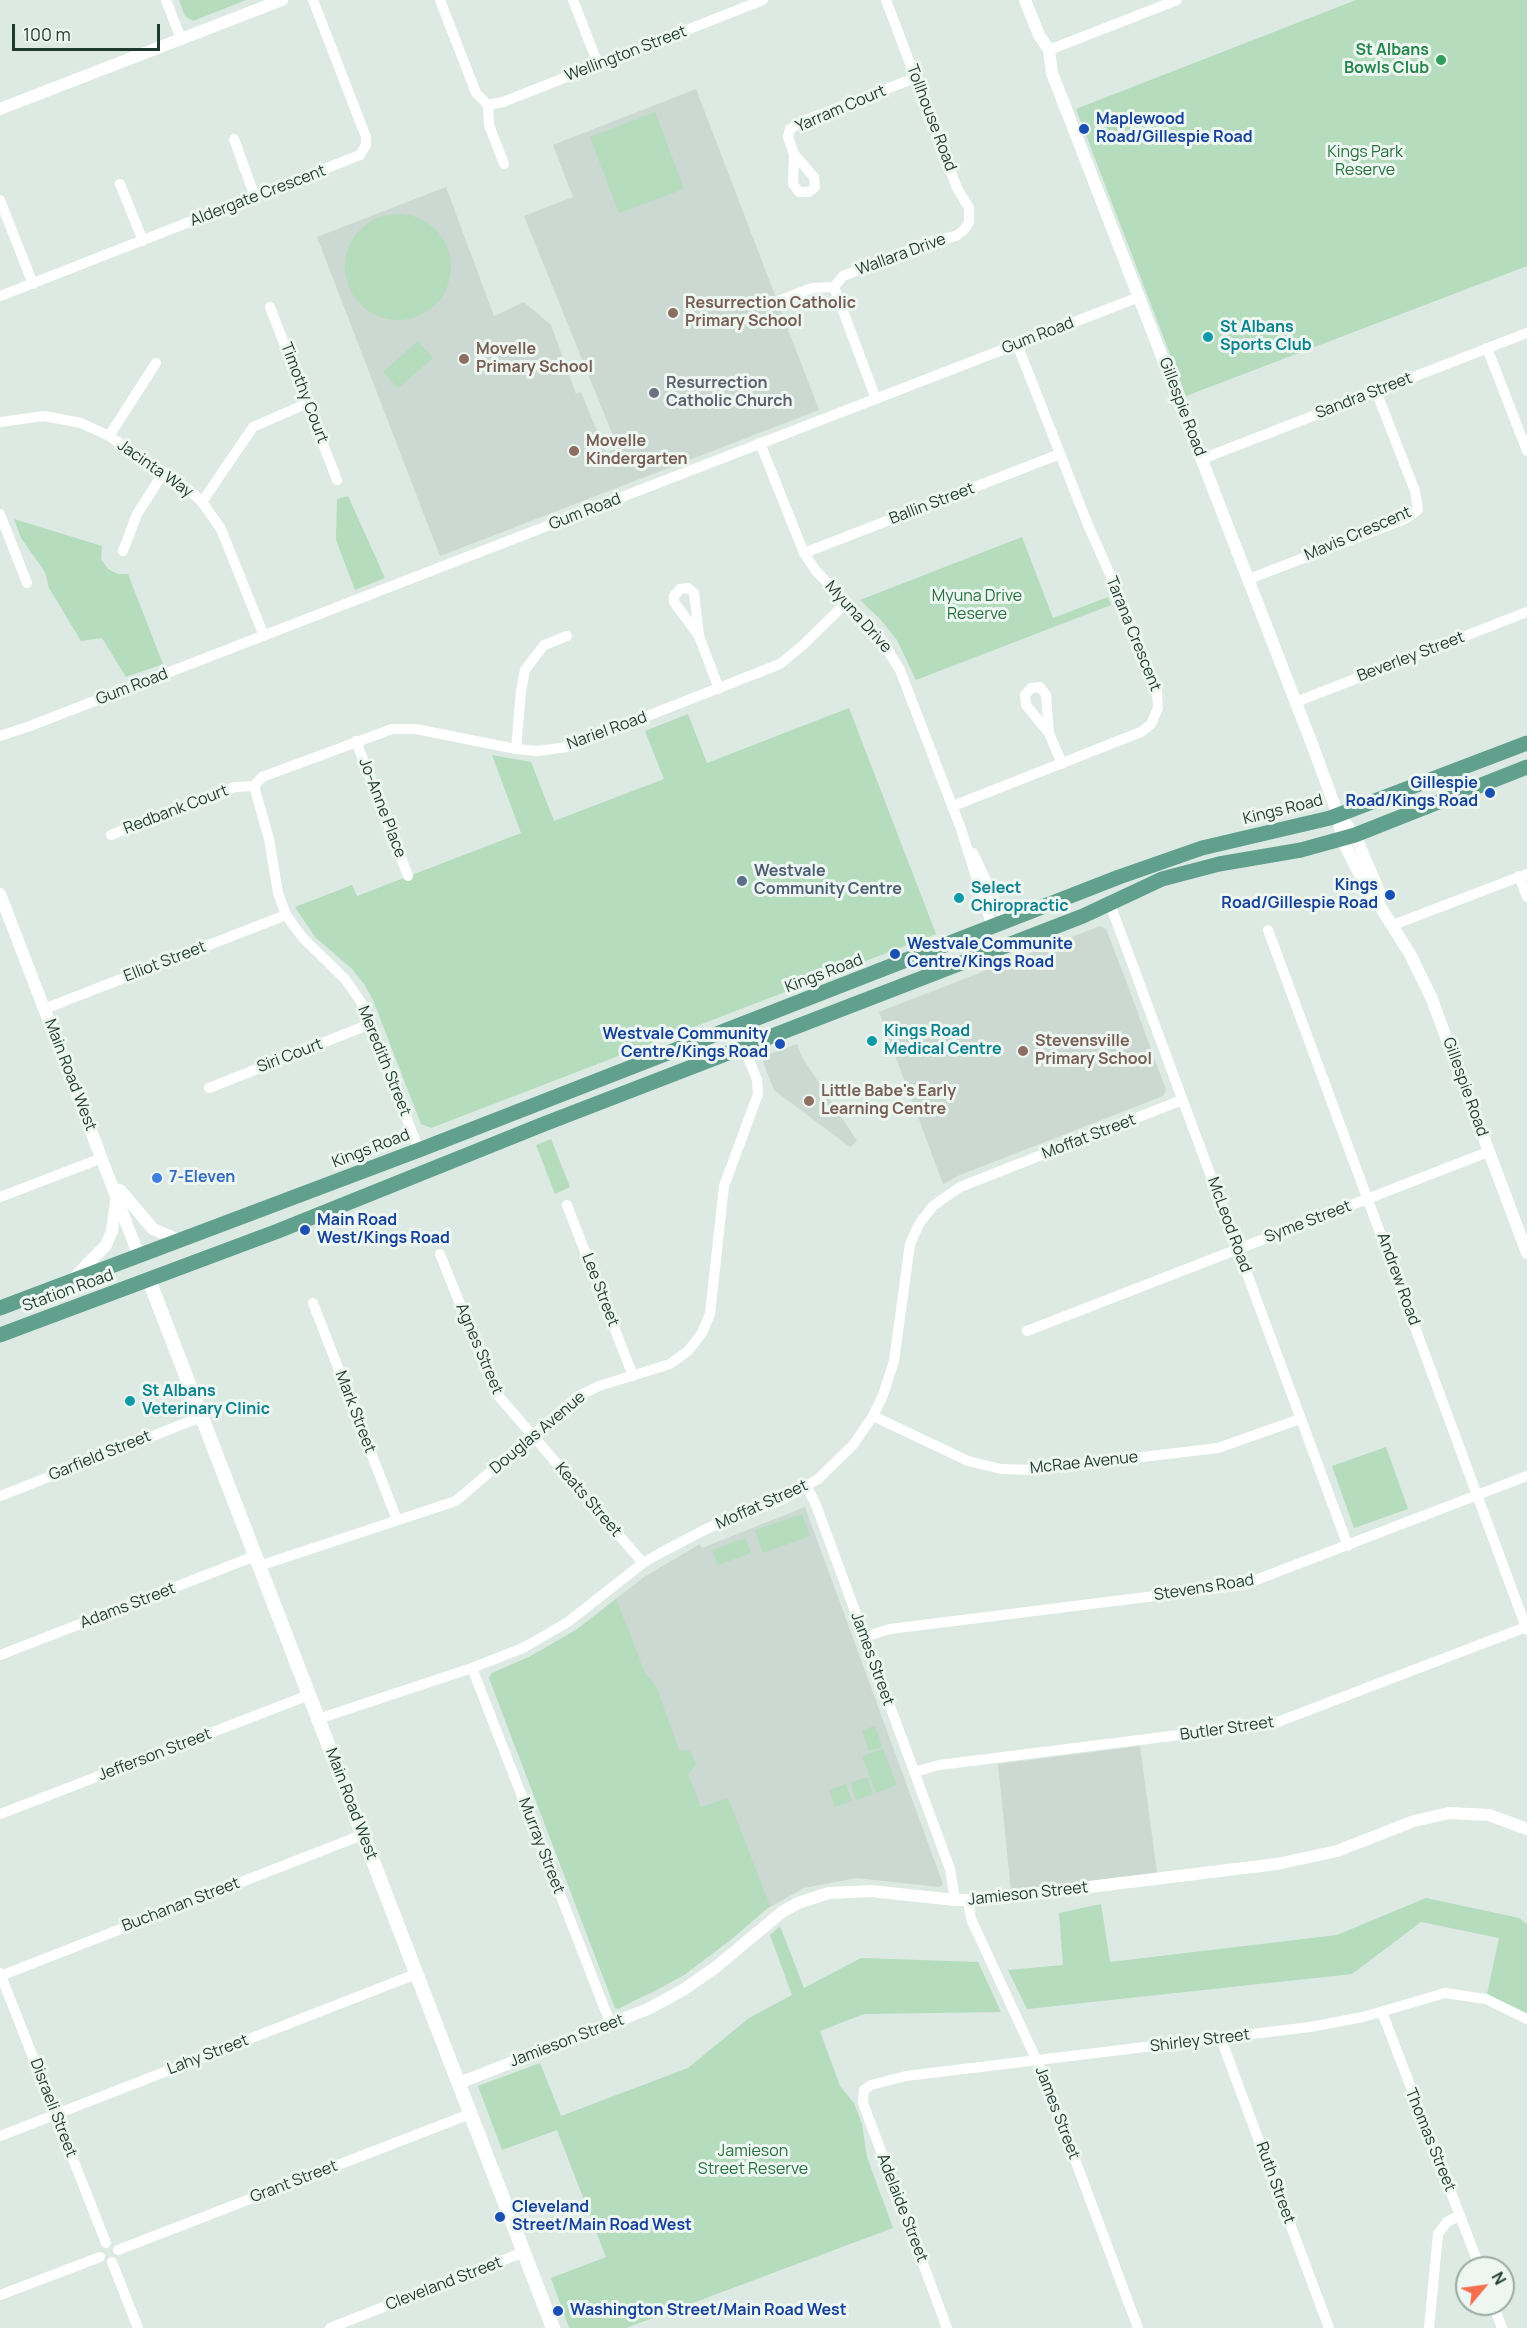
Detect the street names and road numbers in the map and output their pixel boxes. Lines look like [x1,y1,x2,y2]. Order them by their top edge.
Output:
street label: Wellington Street [562,22,690,86]
street label: Tollhouse Road [902,62,960,174]
street label: Yarram Court [793,81,889,137]
street label: Aldergate Crescent [188,161,328,231]
street label: Wallara Drive [853,230,949,280]
street label: Gum Road [999,314,1077,358]
street label: Timothy Court [276,340,332,446]
street label: Gillespie Road [1154,355,1210,459]
street label: Sandra Street [1313,369,1415,423]
street label: Jacinta Way [114,436,196,502]
street label: Ballin Street [887,479,977,529]
street label: Gum Road [546,490,624,534]
street label: Mavis Crescent [1302,503,1414,565]
street label: Tarana Crescent [1101,574,1165,694]
street label: Myuna Drive [821,577,895,657]
street label: Beverley Street [1355,628,1467,686]
street label: Gum Road [93,665,171,709]
street label: Nariel Road [564,708,650,754]
street label: Jo-Anne Place [354,755,410,861]
street label: Redbank Court [121,781,231,839]
street label: Kings Road [1241,791,1325,829]
street label: Elliot Street [121,938,209,986]
street label: Kings Road [782,950,866,998]
street label: Meredith Street [353,1003,415,1119]
street label: Main Road West [40,1016,100,1134]
street label: Siri Court [254,1035,326,1077]
street label: Gillespie Road [1438,1035,1492,1139]
street label: Moffat Street [1039,1110,1139,1164]
street label: Kings Road [329,1125,413,1173]
street label: McLeod Road [1203,1175,1255,1275]
street label: Syme Street [1262,1197,1354,1247]
street label: Andrew Road [1372,1230,1424,1328]
street label: Lee Street [577,1251,623,1329]
street label: Station Road [20,1266,116,1316]
street label: Agnes Street [451,1301,507,1397]
street label: Mark Street [331,1368,379,1456]
street label: Douglas Avenue [487,1388,589,1478]
street label: Garfield Street [46,1427,154,1485]
street label: McRae Avenue [1029,1448,1139,1478]
street label: Keats Street [551,1459,625,1541]
street label: Moffat Street [713,1476,811,1534]
street label: Stevens Road [1153,1571,1255,1605]
street label: Adams Street [78,1579,178,1633]
street label: James Street [846,1610,898,1708]
street label: Butler Street [1179,1713,1275,1745]
street label: Jefferson Street [96,1725,214,1785]
street label: Main Road West [321,1745,381,1863]
street label: Murray Street [514,1795,568,1897]
street label: Buchanan Street [119,1874,243,1936]
street label: Jamieson Street [967,1878,1089,1910]
street label: Jamieson Street [507,2010,627,2072]
street label: Shirley Street [1149,2025,1251,2057]
street label: Lahy Street [165,2031,251,2079]
street label: Disraeli Street [25,2056,81,2160]
street label: James Street [1031,2064,1083,2162]
street label: Thomas Street [1401,2086,1459,2194]
street label: Ruth Street [1251,2139,1299,2227]
street label: Adelaide Street [873,2151,931,2265]
street label: Grant Street [248,2157,340,2207]
street label: Cleveland Street [383,2253,505,2315]

